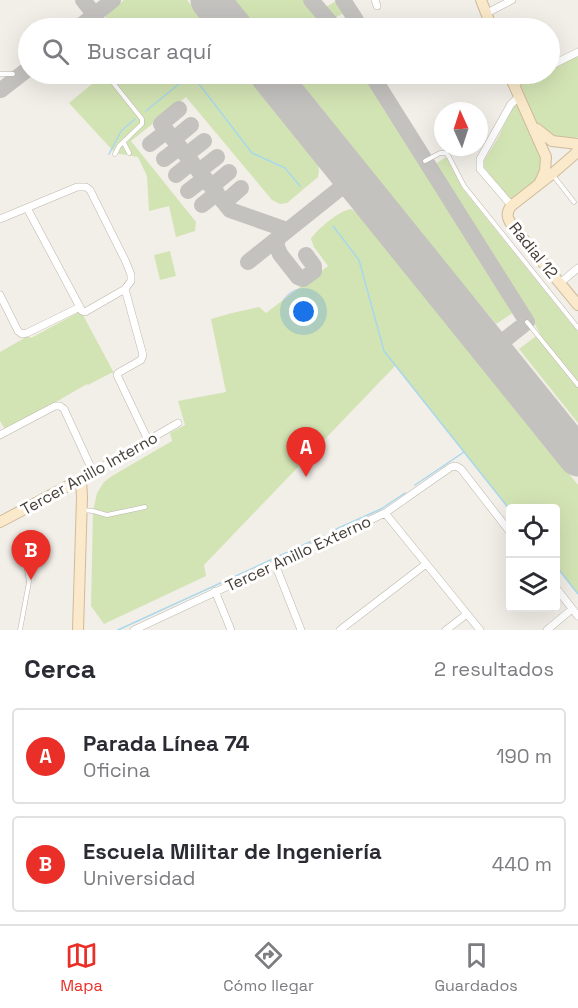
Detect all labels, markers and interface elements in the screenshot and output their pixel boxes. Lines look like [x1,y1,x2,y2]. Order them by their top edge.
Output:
search box [18,18,560,84]
icon: search [39,35,72,68]
text: Buscar aquí [87,37,212,65]
north arrow [434,102,488,156]
street label: Radial 12 [504,218,563,283]
your location [289,297,318,326]
street label: Tercer Anillo Interno [17,427,161,520]
pin: A [286,428,326,477]
map controls [506,504,560,612]
button: locate [506,504,560,558]
street label: Tercer Anillo Externo [222,510,374,596]
pin: B [12,530,51,580]
button: layers [506,558,560,612]
text: Cerca [24,652,96,686]
text: 2 resultados [434,656,554,682]
text: Parada Línea 74 [83,729,250,757]
text: A [39,743,52,769]
text: 190 m [496,743,552,769]
text: Oficina [83,757,150,783]
text: Escuela Militar de Ingeniería [83,837,382,865]
text: B [39,851,52,877]
text: 440 m [492,851,552,877]
text: Universidad [83,865,195,891]
tab: Mapa [60,939,103,996]
tab: Cómo llegar [223,939,314,996]
tab: Guardados [435,939,518,996]

